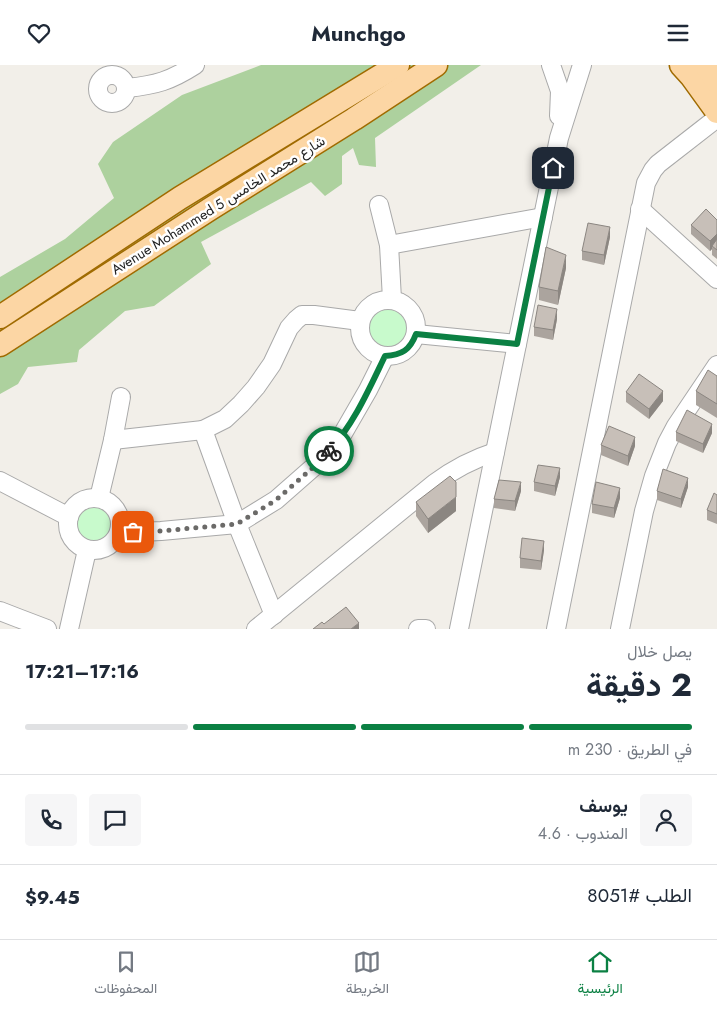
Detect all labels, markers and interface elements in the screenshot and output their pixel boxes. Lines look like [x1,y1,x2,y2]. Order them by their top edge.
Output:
text: Munchgo [311,17,406,49]
icon: heart [25,19,53,47]
icon: menu [664,19,692,47]
street label: Avenue Mohammed 5 شارع محمد الخامس [107,131,329,280]
pin [532,147,574,189]
icon: home [539,154,567,182]
courier [304,426,354,476]
icon: bike [315,437,343,465]
pin [112,511,154,553]
icon: bag [119,518,147,546]
text: يصل خلال [627,640,692,663]
text: 17:16–17:21 [25,658,139,685]
text: 2 دقيقة [586,662,692,708]
text: في الطريق · 230 m [568,738,692,761]
text: يوسف [579,792,628,819]
button: phone [25,794,77,846]
button: chat [89,794,141,846]
button: person [640,794,692,846]
text: المندوب · 4.6 [538,822,628,845]
text: الطلب #8051 [587,882,692,909]
text: $9.45 [25,884,80,911]
tab: المحفوظات [94,948,157,1001]
tab: الخريطة [346,948,389,1001]
tab: الرئيسية [578,948,623,1001]

